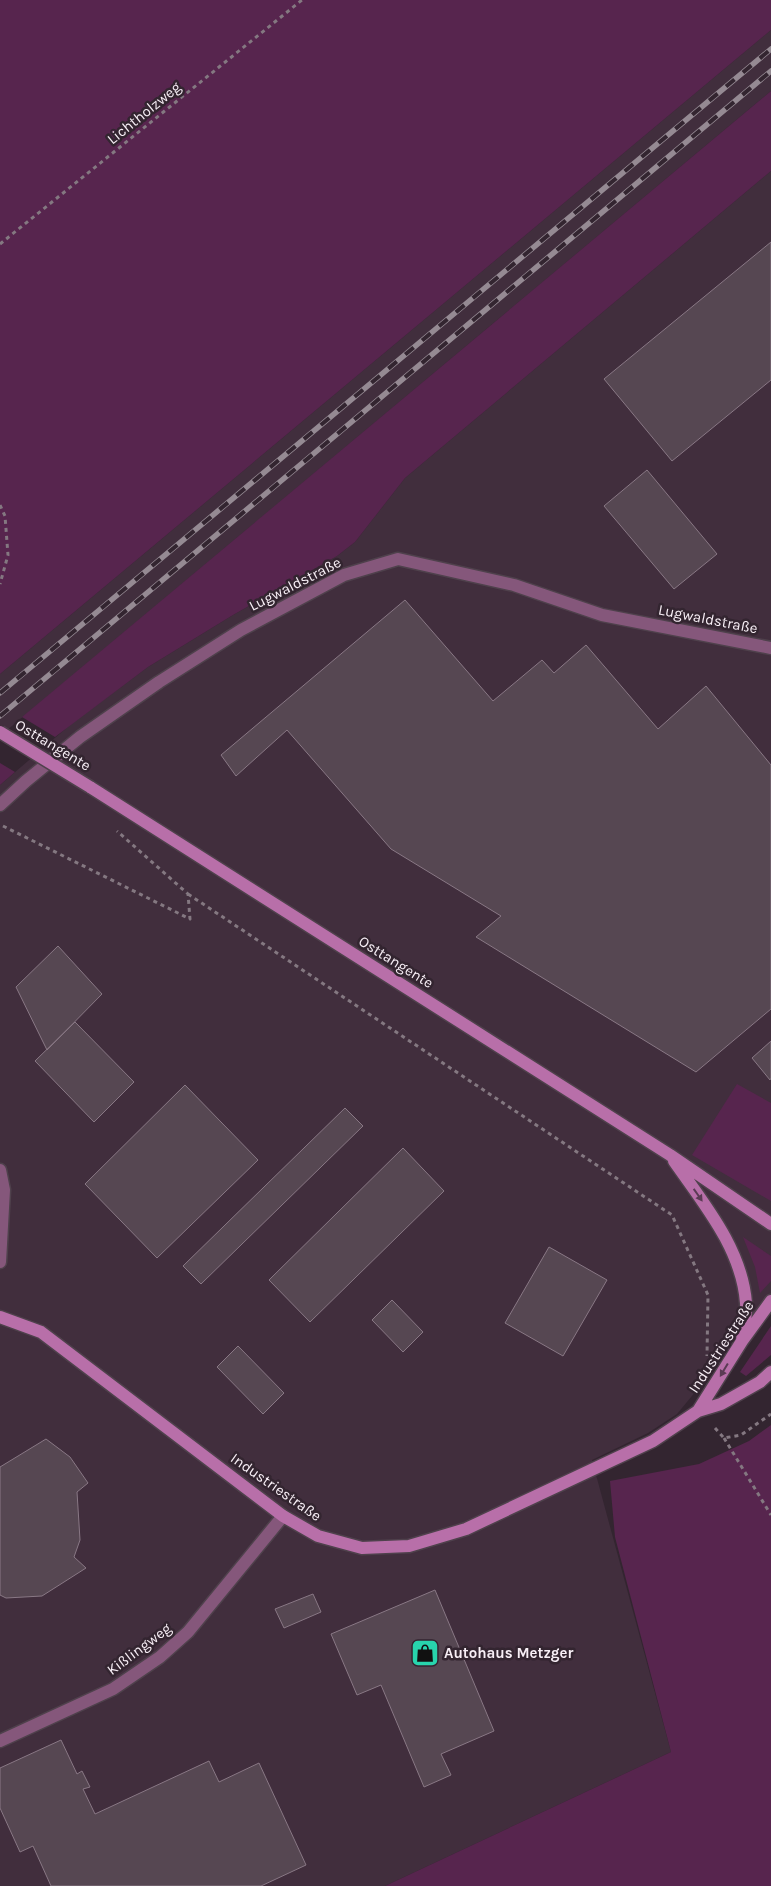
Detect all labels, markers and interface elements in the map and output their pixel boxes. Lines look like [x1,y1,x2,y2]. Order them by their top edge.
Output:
street label: Lichtholzweg [104,78,185,148]
street label: Lugwaldstraße [246,553,344,615]
street label: Lugwaldstraße [657,601,759,637]
street label: Osttangente [12,715,94,775]
street label: Osttangente [355,932,437,992]
one-way arrow [693,1188,703,1202]
street label: Industriestraße [684,1297,758,1397]
one-way arrow [720,1364,729,1377]
street label: Industriestraße [227,1449,325,1525]
street label: Kißlingweg [103,1619,175,1679]
shop icon: Autohaus Metzger [410,1638,440,1668]
place label: Autohaus Metzger [444,1644,574,1662]

